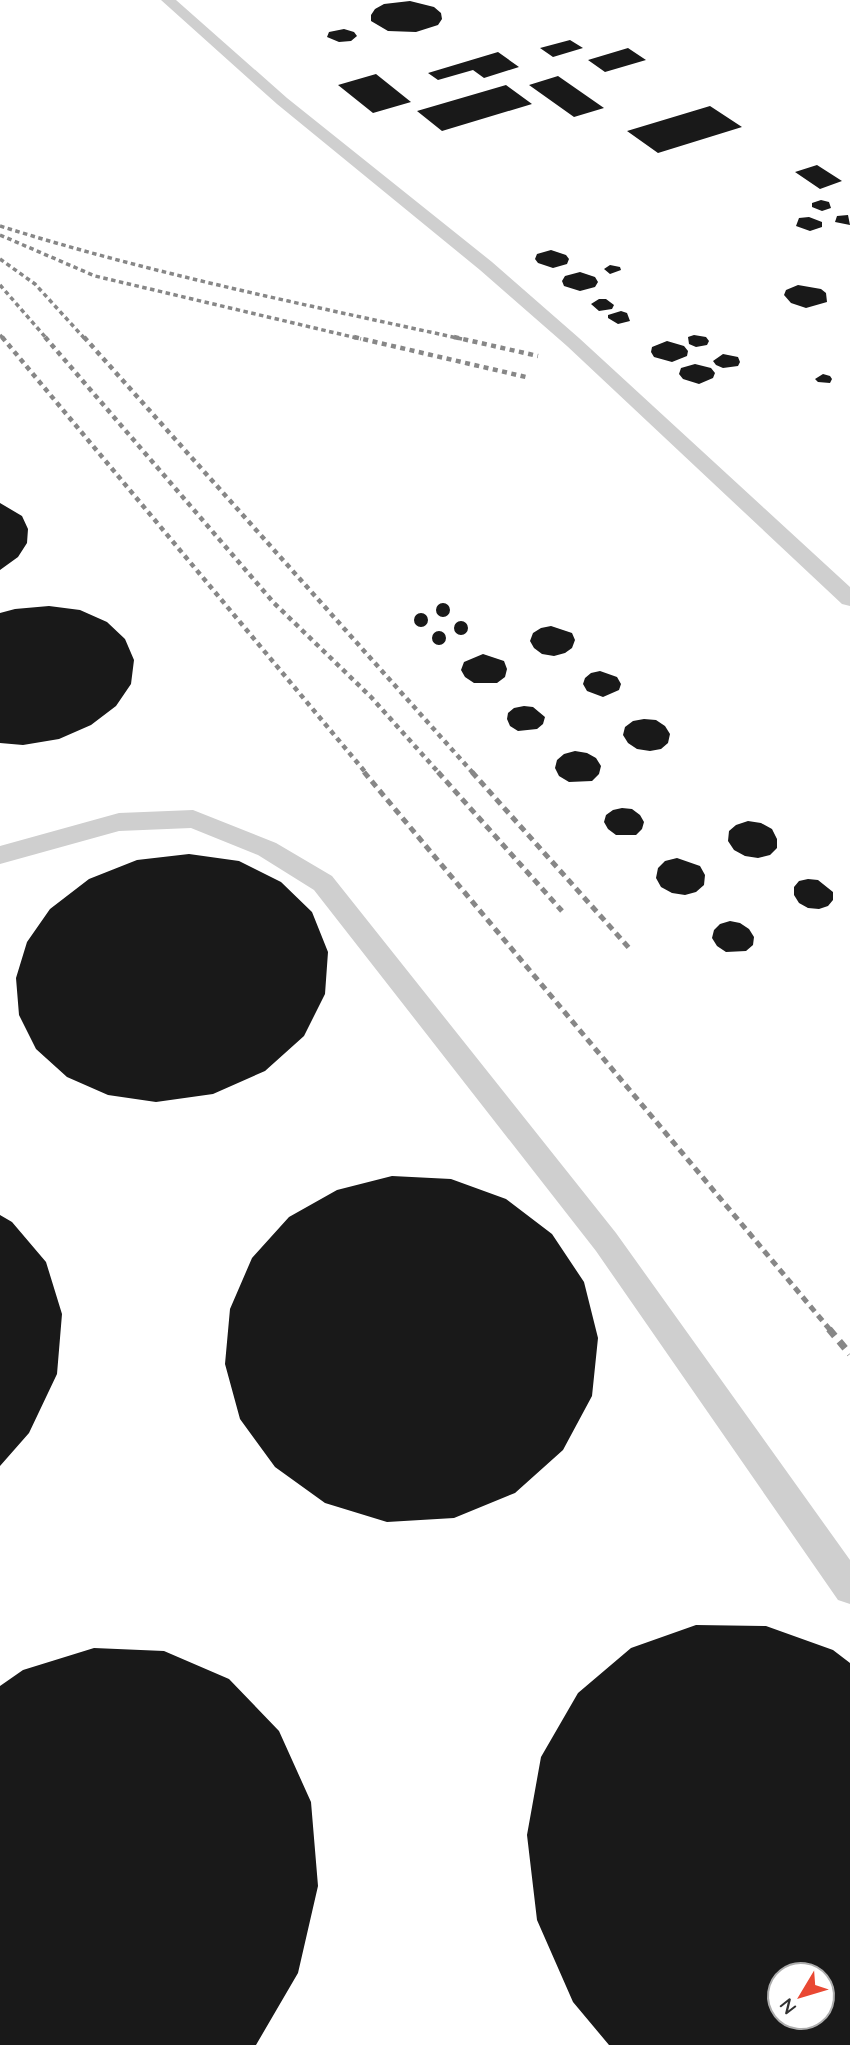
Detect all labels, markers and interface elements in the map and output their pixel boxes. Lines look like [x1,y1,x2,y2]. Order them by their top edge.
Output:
north arrow [766,1961,836,2031]
text: N [774,1994,801,2019]

